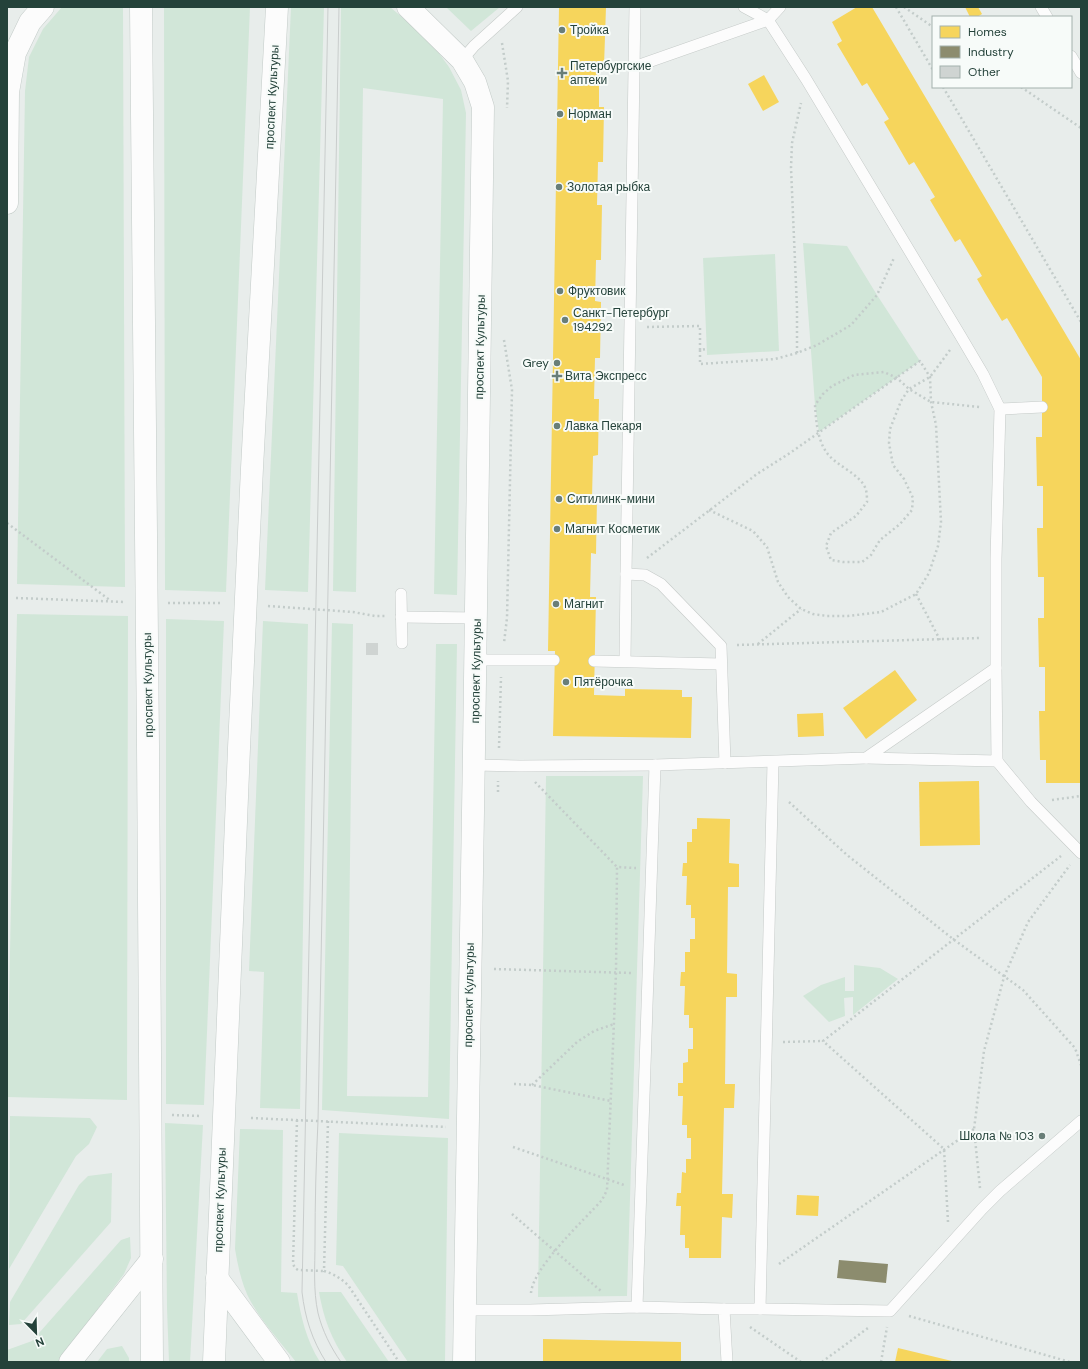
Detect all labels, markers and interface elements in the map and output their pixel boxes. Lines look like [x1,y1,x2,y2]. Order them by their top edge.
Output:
legend [932,16,1072,88]
place label: Тройка [570,22,609,38]
text: Homes [968,24,1007,40]
marker: Тройка [557,25,567,35]
street label: проспект Культуры [261,44,283,150]
text: Industry [968,44,1014,60]
place label: Петербургские аптеки [570,58,652,88]
text: Other [968,64,1001,80]
marker: Петербургские аптеки [557,68,567,78]
place label: Норман [568,106,612,122]
marker: Норман [555,109,565,119]
place label: Золотая рыбка [567,179,651,195]
marker: Золотая рыбка [554,182,564,192]
place label: Фруктовик [568,283,626,299]
marker: Фруктовик [555,286,565,296]
street label: проспект Культуры [471,294,489,400]
place label: Санкт-Петербург 194292 [573,305,670,335]
marker: Санкт-Петербург 194292 [560,315,570,325]
place label: Grey [522,355,549,371]
marker: Grey [552,358,562,368]
place label: Вита Экспресс [565,368,647,384]
marker: Вита Экспресс [552,371,562,381]
place label: Лавка Пекаря [565,418,642,434]
marker: Лавка Пекаря [552,421,562,431]
place label: Ситилинк-мини [567,491,655,507]
marker: Ситилинк-мини [554,494,564,504]
place label: Магнит Косметик [565,521,661,537]
marker: Магнит Косметик [552,524,562,534]
place label: Магнит [564,596,605,612]
marker: Магнит [551,599,561,609]
street label: проспект Культуры [467,618,485,724]
street label: проспект Культуры [139,632,157,738]
place label: Пятёрочка [574,674,633,690]
marker: Пятёрочка [561,677,571,687]
street label: проспект Культуры [460,942,478,1048]
place label: Школа № 103 [959,1128,1034,1144]
marker: Школа № 103 [1037,1131,1047,1141]
street label: проспект Культуры [210,1147,230,1253]
north arrow [16,1313,56,1353]
text: N [33,1334,46,1350]

